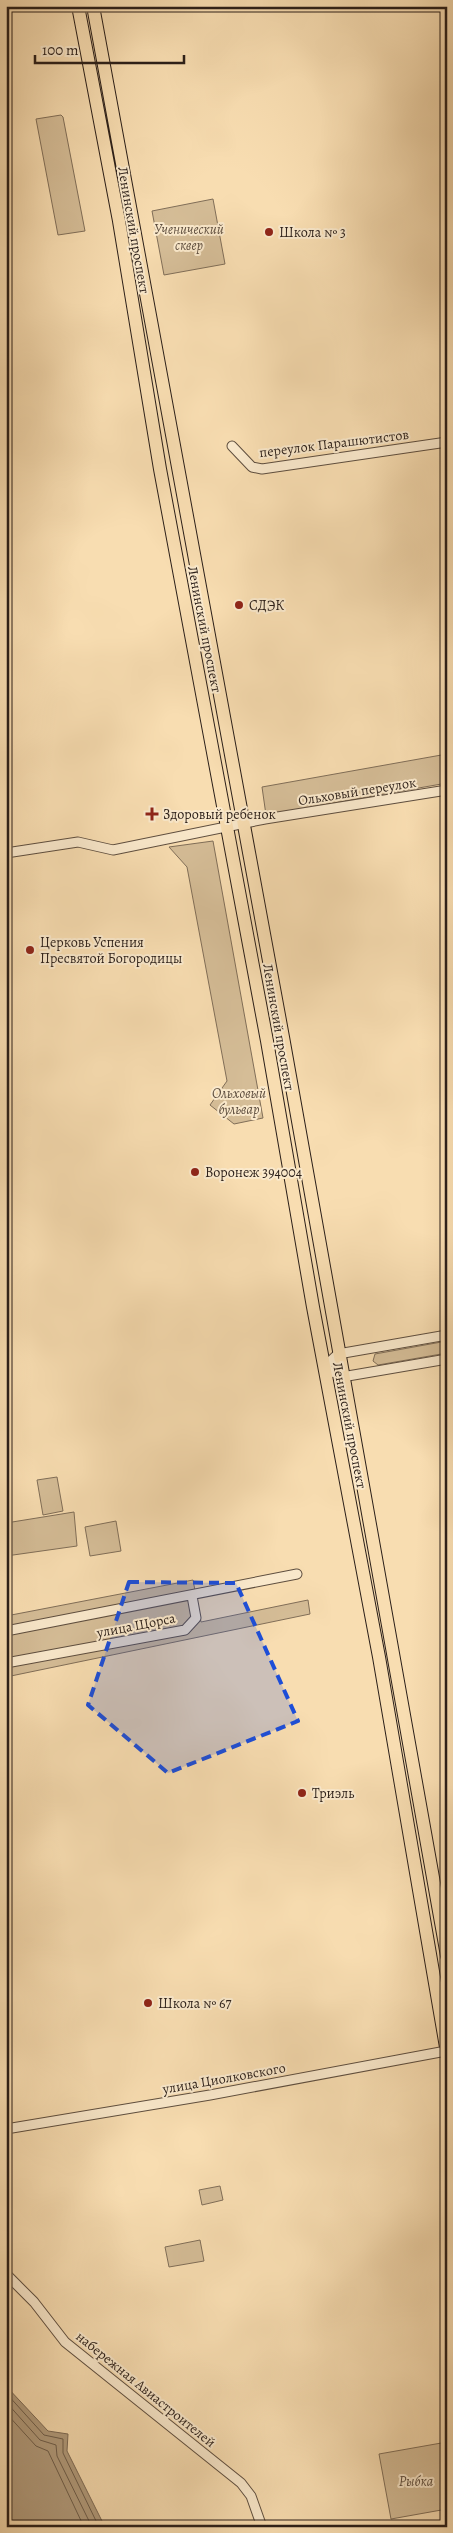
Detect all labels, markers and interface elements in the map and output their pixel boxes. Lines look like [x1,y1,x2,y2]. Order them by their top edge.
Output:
scale bar [35,32,184,64]
text: 100 m [42,40,79,60]
street label: Ленинский проспект [113,165,154,295]
park label: Ученический сквер [154,220,224,255]
place label: Школа № 3 [279,223,346,242]
marker: Школа № 3 [263,226,275,238]
street label: переулок Парашютистов [258,425,410,462]
street label: Ленинский проспект [183,564,226,694]
place label: СДЭК [249,596,284,615]
marker: СДЭК [233,599,245,611]
street label: Ольховый переулок [297,773,417,810]
place label: Здоровый ребенок [163,805,276,824]
marker: Здоровый ребенок [145,807,159,821]
place label: Церковь Успения Пресвятой Богородицы [40,933,182,968]
marker: Церковь Успения Пресвятой Богородицы [24,944,36,956]
street label: Ленинский проспект [258,962,299,1092]
park label: Ольховый бульвар [212,1084,266,1119]
place label: Воронеж 394004 [205,1163,302,1182]
marker: Воронеж 394004 [189,1166,201,1178]
street label: Ленинский проспект [328,1360,371,1490]
street label: улица Щорса [94,1608,178,1643]
place label: Триэль [312,1784,354,1803]
marker: Триэль [296,1787,308,1799]
place label: Школа № 67 [158,1994,232,2013]
marker: Школа № 67 [142,1997,154,2009]
street label: улица Циолковского [160,2058,287,2099]
street label: набережная Авиастроителей [72,2327,220,2452]
park label: Рыбка [399,2472,434,2491]

